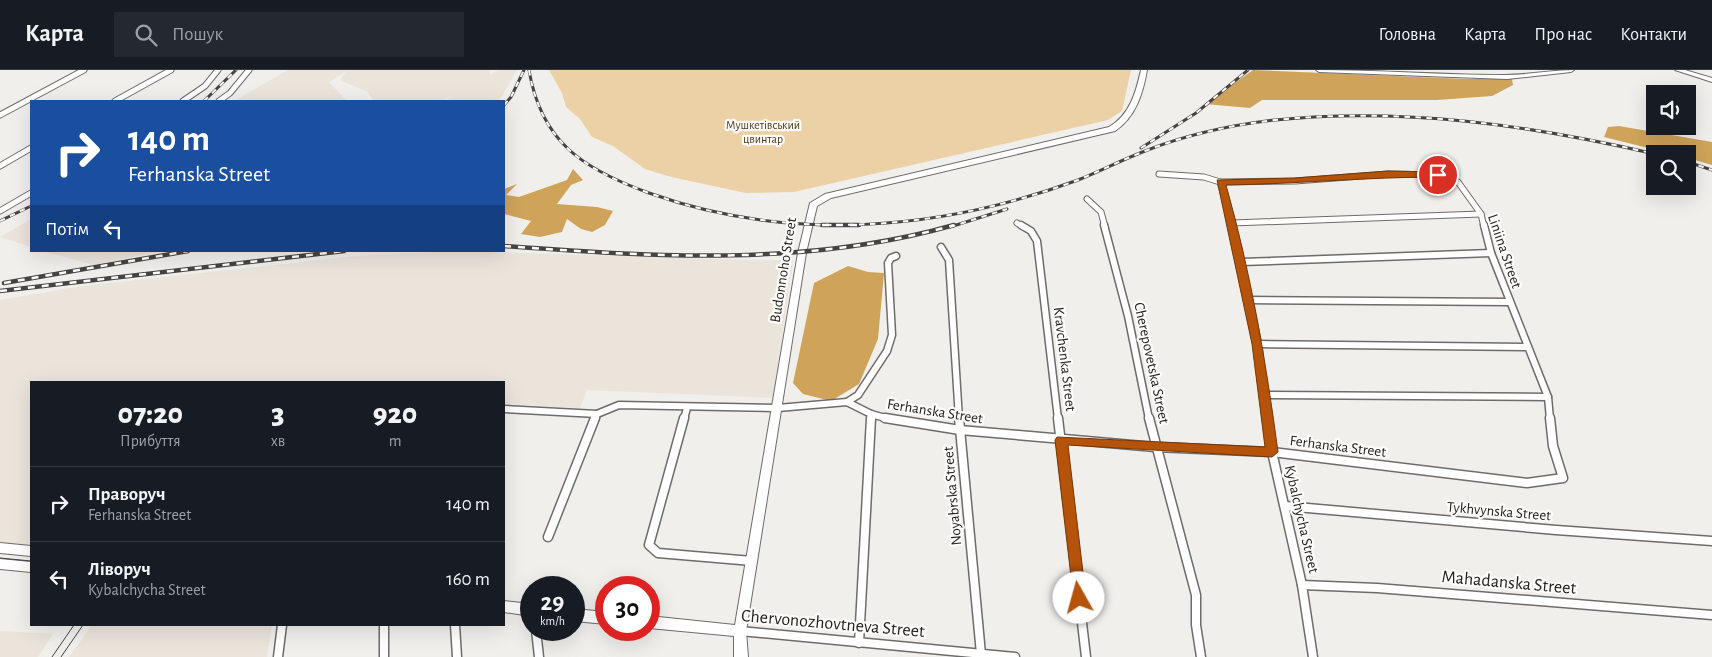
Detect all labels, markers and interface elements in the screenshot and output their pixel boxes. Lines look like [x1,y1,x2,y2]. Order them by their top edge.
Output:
search box [114,12,464,57]
icon: search [132,21,160,49]
text: Карта [25,22,84,46]
text: Пошук [172,25,223,44]
text: Головна [1379,26,1436,44]
text: Карта [1464,26,1506,44]
text: Про нас [1534,26,1592,44]
text: Контакти [1620,26,1687,44]
map controls [1646,85,1696,195]
button: sound [1646,85,1696,135]
park label: Мушкетівський цвинтар [726,119,800,145]
icon: right [45,120,110,185]
text: 140 m [128,122,210,157]
button: search [1646,145,1696,195]
pin [1417,154,1459,196]
icon: arrive [1424,161,1452,189]
text: Ferhanska Street [128,163,270,185]
street label: Liniina Street [1485,212,1524,290]
icon: left [99,215,127,243]
street label: Budonnoho Street [768,216,799,324]
text: Потім [45,220,89,239]
street label: Cherepovetska Street [1131,301,1172,425]
street label: Kravchenka Street [1051,306,1078,412]
street label: Ferhanska Street [886,397,984,427]
text: 07:20 [118,399,183,429]
text: 3 [271,399,285,429]
text: 920 [373,399,417,429]
text: Прибуття [120,433,181,449]
text: хв [271,433,285,449]
text: m [389,433,402,449]
street label: Ferhanska Street [1289,433,1387,460]
street label: Noyabrska Street [941,446,964,546]
street label: Kybalchycha Street [1282,464,1321,575]
text: Праворуч [88,485,166,504]
icon: right [45,490,73,518]
text: 140 m [446,495,490,514]
street label: Tykhvynska Street [1446,499,1552,524]
text: Ferhanska Street [88,507,191,523]
text: Ліворуч [88,560,151,579]
icon: left [45,565,73,593]
street label: Mahadanska Street [1441,568,1577,598]
text: 160 m [446,570,490,589]
position arrow [1052,571,1104,623]
speed limit sign: 30 [595,576,660,641]
text: Kybalchycha Street [88,582,206,598]
text: 29 [541,590,564,615]
street label: Chervonozhovtneva Street [740,607,926,641]
text: km/h [540,615,565,627]

